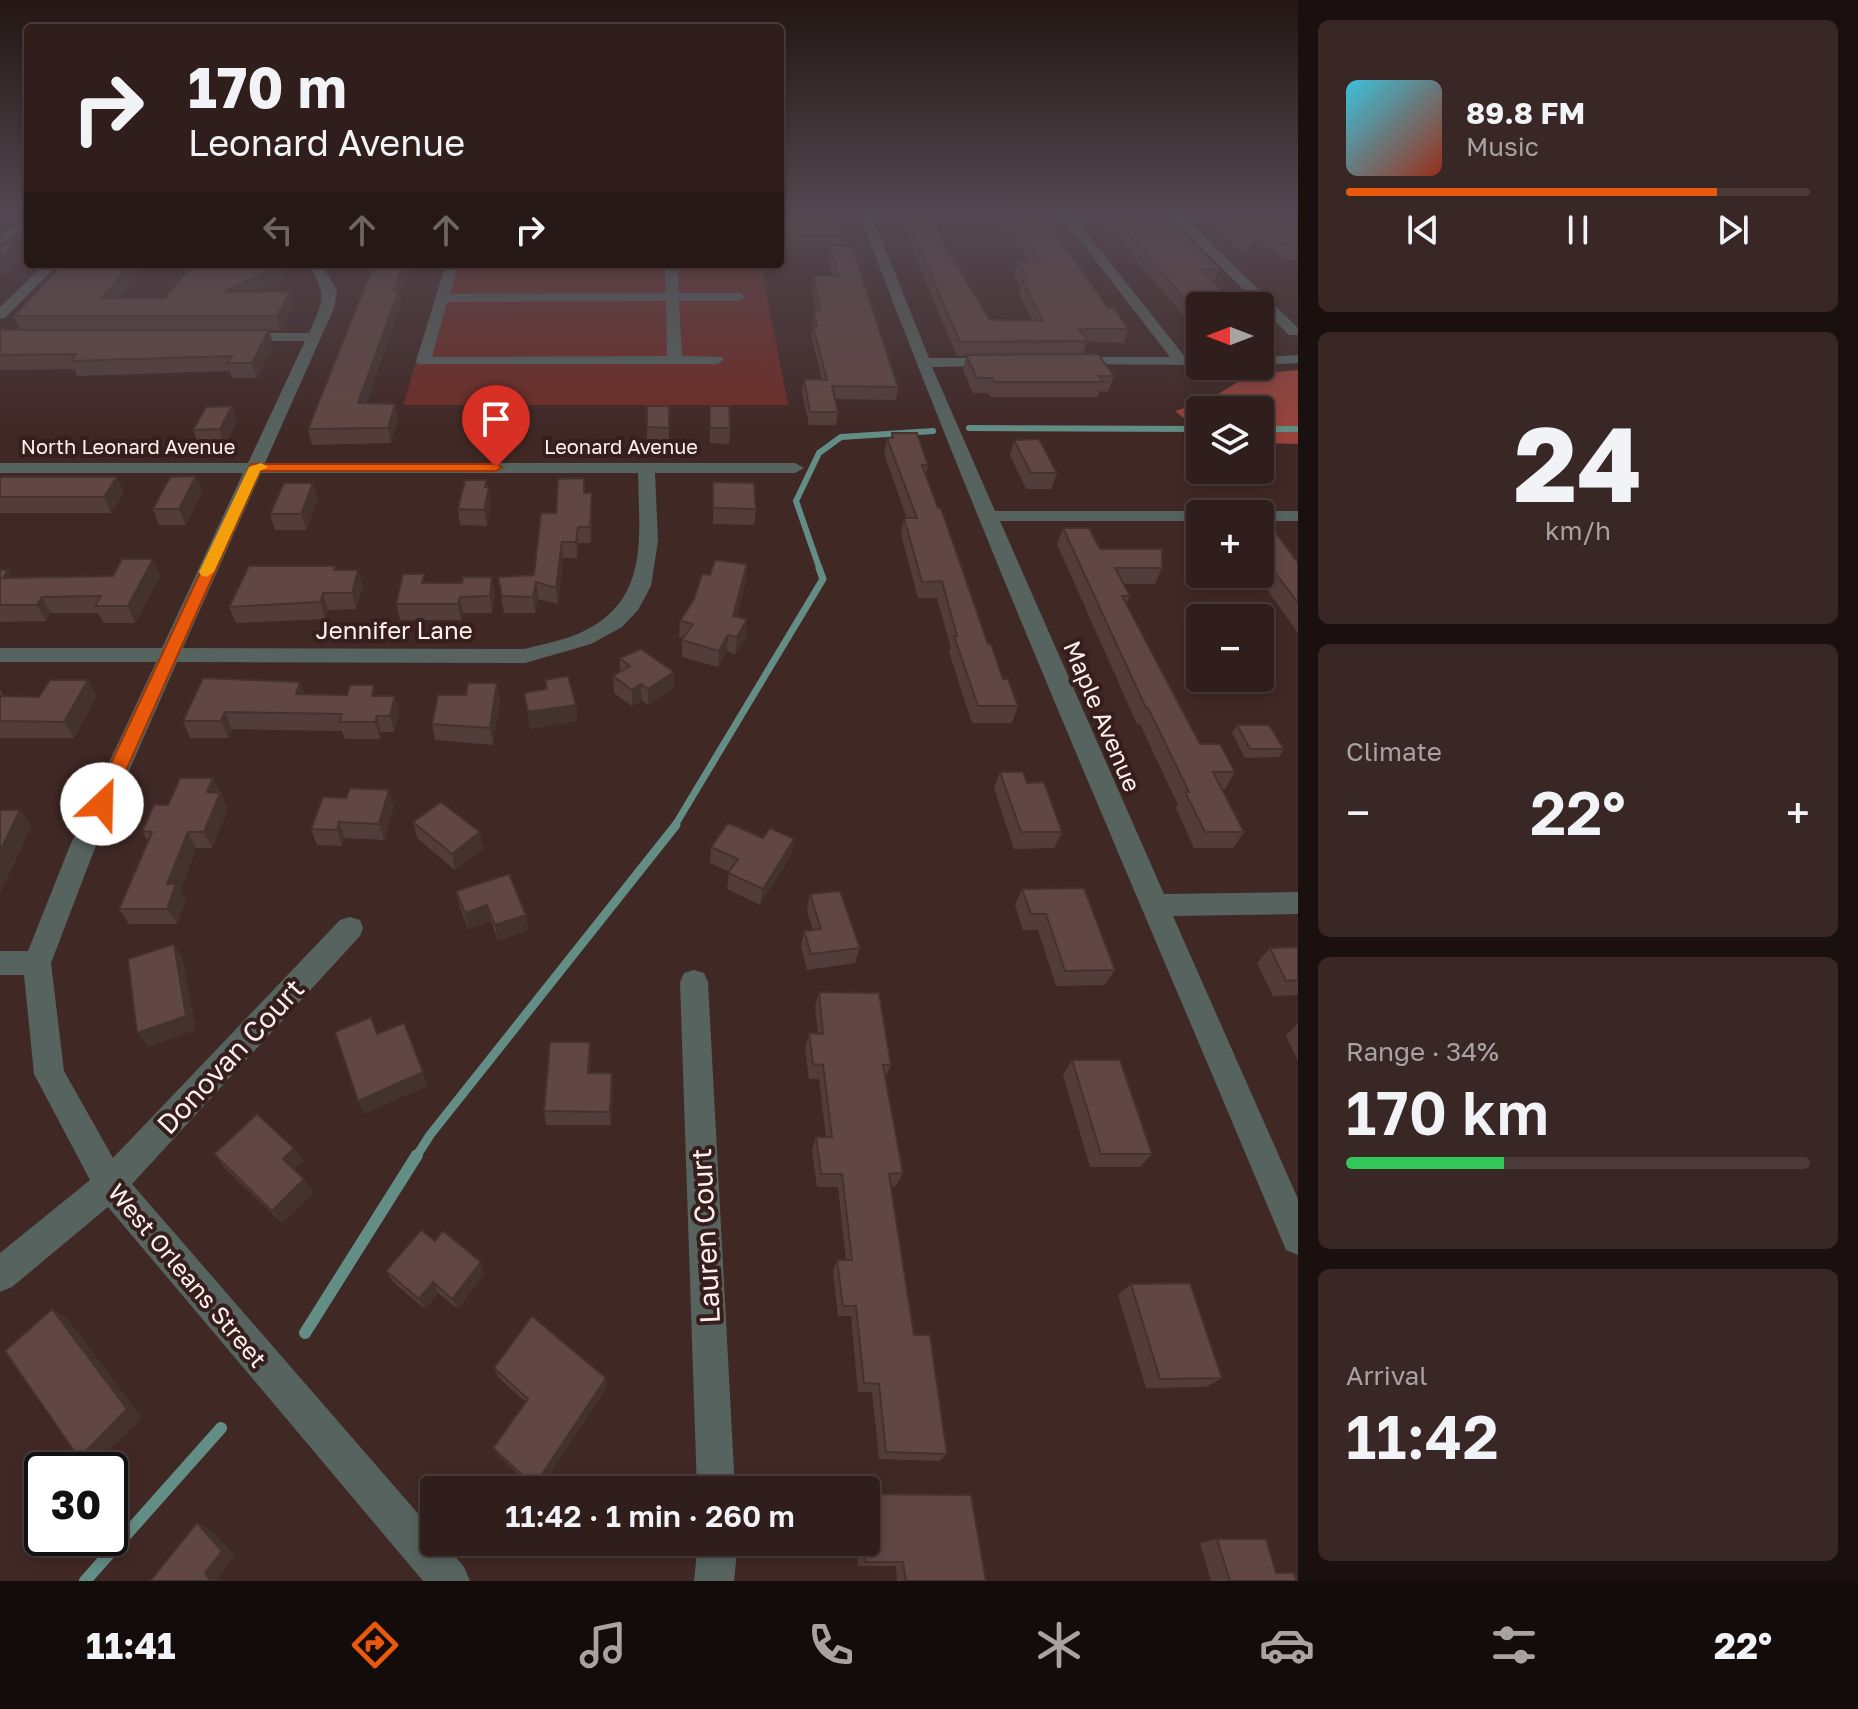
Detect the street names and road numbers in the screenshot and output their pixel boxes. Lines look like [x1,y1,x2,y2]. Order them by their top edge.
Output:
street label: North Leonard Avenue [21,434,235,458]
street label: Leonard Avenue [544,434,698,458]
street label: Jennifer Lane [315,615,473,644]
street label: Maple Avenue [1058,636,1148,796]
street label: Donovan Court [150,972,310,1140]
street label: Lauren Court [684,1147,726,1325]
street label: West Orleans Street [103,1177,273,1373]

